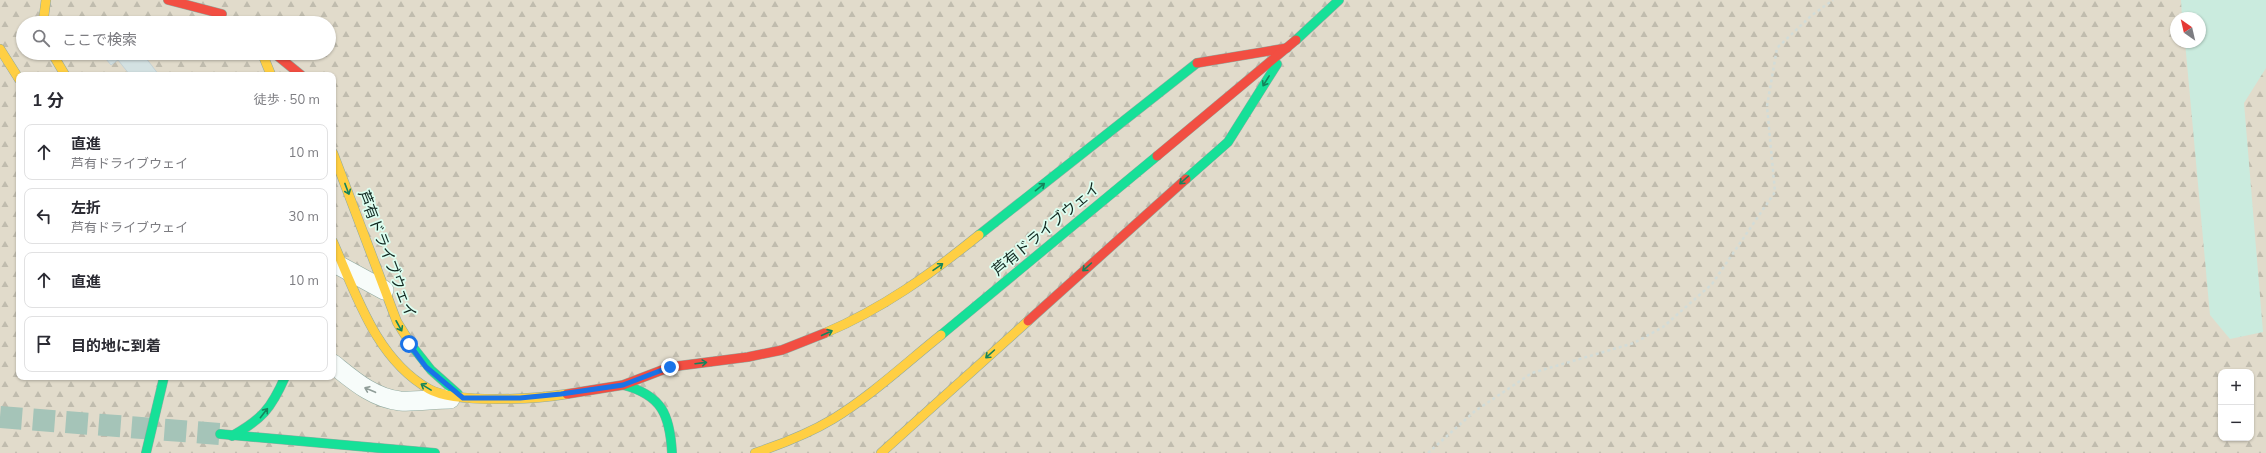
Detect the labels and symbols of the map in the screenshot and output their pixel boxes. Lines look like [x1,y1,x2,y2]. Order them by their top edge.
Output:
north arrow [2170,12,2206,48]
one-way arrow [1262,75,1270,86]
one-way arrow [1179,176,1189,185]
street label: 芦有ドライブウェイ [988,178,1103,279]
one-way arrow [1035,182,1046,191]
one-way arrow [344,183,352,195]
street label: 芦有ドライブウェイ [354,187,421,320]
one-way arrow [1082,262,1092,272]
one-way arrow [932,263,943,271]
one-way arrow [396,320,404,332]
one-way arrow [820,329,832,336]
route start [400,335,418,353]
one-way arrow [985,349,996,358]
route end [661,358,679,376]
one-way arrow [694,359,707,367]
one-way arrow [420,383,432,391]
one-way arrow [365,386,377,394]
one-way arrow [259,408,268,419]

